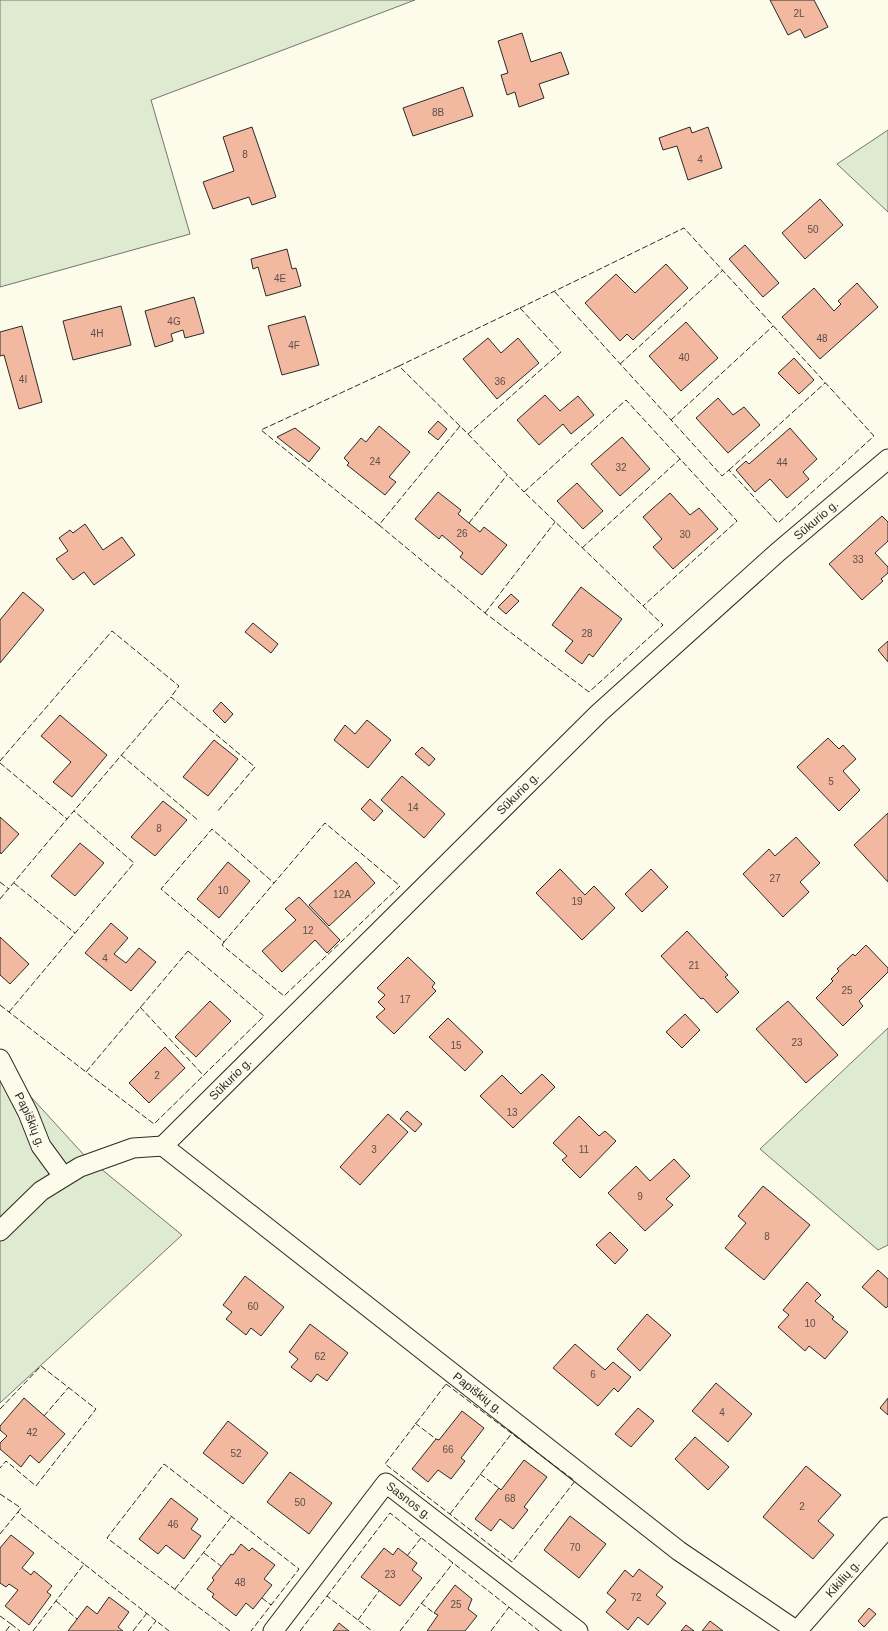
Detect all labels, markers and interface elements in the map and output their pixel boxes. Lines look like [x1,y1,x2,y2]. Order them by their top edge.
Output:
house number: 2L [793,8,805,19]
house number: 8B [432,107,444,118]
house number: 8 [242,149,248,160]
house number: 4 [697,154,703,165]
house number: 50 [807,224,819,235]
house number: 4E [274,273,286,284]
house number: 4G [167,316,181,327]
house number: 4H [91,328,103,339]
house number: 48 [816,333,828,344]
house number: 4F [288,340,300,351]
house number: 40 [678,352,690,363]
house number: 4I [19,374,27,385]
house number: 36 [494,376,506,387]
house number: 24 [369,456,381,467]
house number: 44 [776,457,788,468]
house number: 32 [615,462,627,473]
street label: Sūkurio g. [791,497,841,543]
house number: 26 [456,528,468,539]
house number: 30 [679,529,691,540]
house number: 33 [852,554,864,565]
house number: 28 [581,628,593,639]
street label: Sūkurio g. [494,770,542,818]
house number: 5 [828,776,834,787]
house number: 14 [407,802,419,813]
house number: 8 [156,823,162,834]
house number: 27 [769,873,781,884]
house number: 10 [217,885,229,896]
house number: 12A [333,889,351,900]
house number: 19 [571,896,583,907]
house number: 12 [302,925,314,936]
house number: 4 [102,953,108,964]
house number: 21 [688,960,700,971]
house number: 25 [841,985,853,996]
house number: 17 [399,994,411,1005]
house number: 23 [791,1037,803,1048]
house number: 15 [450,1040,462,1051]
street label: Sūkurio g. [206,1055,255,1103]
house number: 2 [154,1070,160,1081]
street label: Papiškių g. [12,1090,48,1150]
house number: 13 [506,1107,518,1118]
house number: 3 [371,1144,377,1155]
house number: 11 [579,1144,590,1155]
house number: 9 [637,1191,643,1202]
house number: 8 [764,1231,770,1242]
house number: 60 [247,1301,259,1312]
house number: 10 [804,1318,816,1329]
house number: 62 [314,1351,326,1362]
street label: Papiškių g. [450,1369,505,1417]
house number: 6 [590,1369,596,1380]
house number: 4 [719,1407,725,1418]
house number: 42 [26,1427,38,1438]
house number: 66 [442,1444,454,1455]
house number: 52 [230,1448,242,1459]
street label: Sasnos g. [383,1479,434,1522]
house number: 68 [504,1493,516,1504]
house number: 50 [294,1497,306,1508]
house number: 2 [799,1501,805,1512]
house number: 46 [167,1519,179,1530]
house number: 70 [569,1542,581,1553]
street label: Kikilių g. [823,1557,863,1600]
house number: 23 [384,1569,396,1580]
house number: 48 [234,1577,246,1588]
house number: 72 [630,1592,642,1603]
house number: 25 [450,1599,462,1610]

